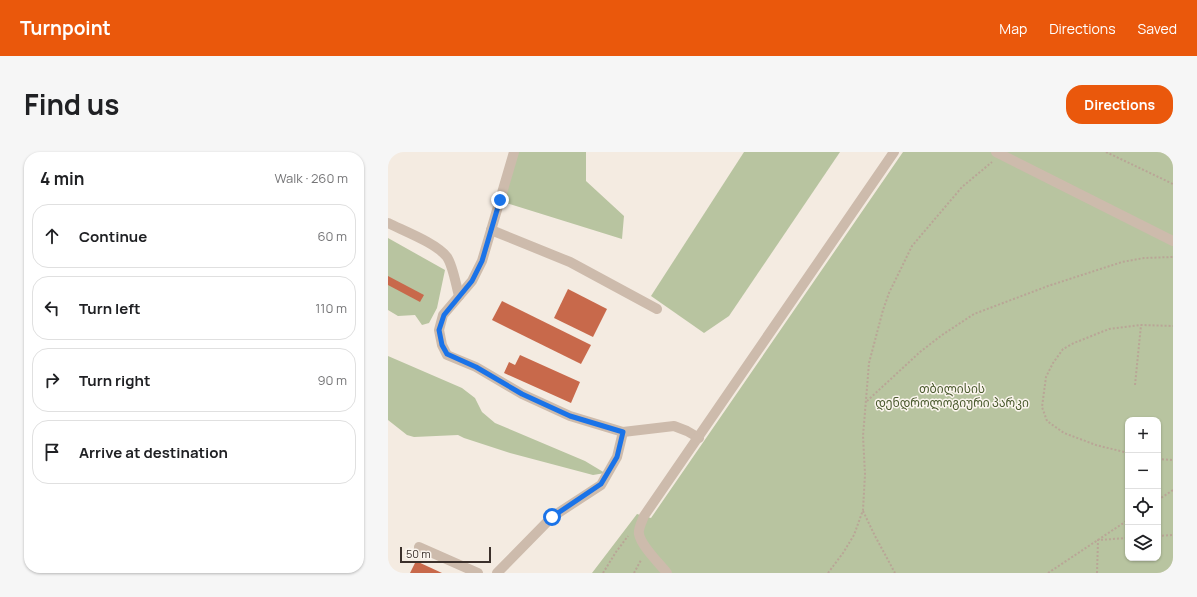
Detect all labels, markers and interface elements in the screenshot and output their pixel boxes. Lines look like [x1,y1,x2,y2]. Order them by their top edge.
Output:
text: Turnpoint [20,15,111,41]
text: Map [999,19,1027,38]
text: Directions [1049,19,1116,38]
text: Saved [1138,19,1177,38]
text: Find us [24,85,119,123]
button: Directions [1066,85,1173,124]
text: 4 min [40,167,84,190]
text: Walk · 260 m [275,169,348,187]
route end [491,191,509,209]
icon: ahead [41,225,63,247]
text: Continue [79,226,147,247]
text: 60 m [317,227,347,245]
icon: left [41,297,63,319]
text: Turn left [79,298,141,319]
text: 110 m [315,299,347,317]
icon: right [41,369,63,391]
text: Turn right [79,370,150,391]
text: 90 m [317,371,347,389]
park label: თბილისის დენდროლოგიური პარკი [875,380,1029,411]
map controls [1125,417,1161,561]
button: + [1125,417,1161,453]
icon: arrive [41,441,63,463]
text: Arrive at destination [79,442,228,463]
button: − [1125,453,1161,489]
button: locate [1125,489,1161,525]
route start [543,508,561,526]
button: layers [1125,525,1161,561]
scale bar [400,545,491,564]
text: 50 m [406,546,431,561]

